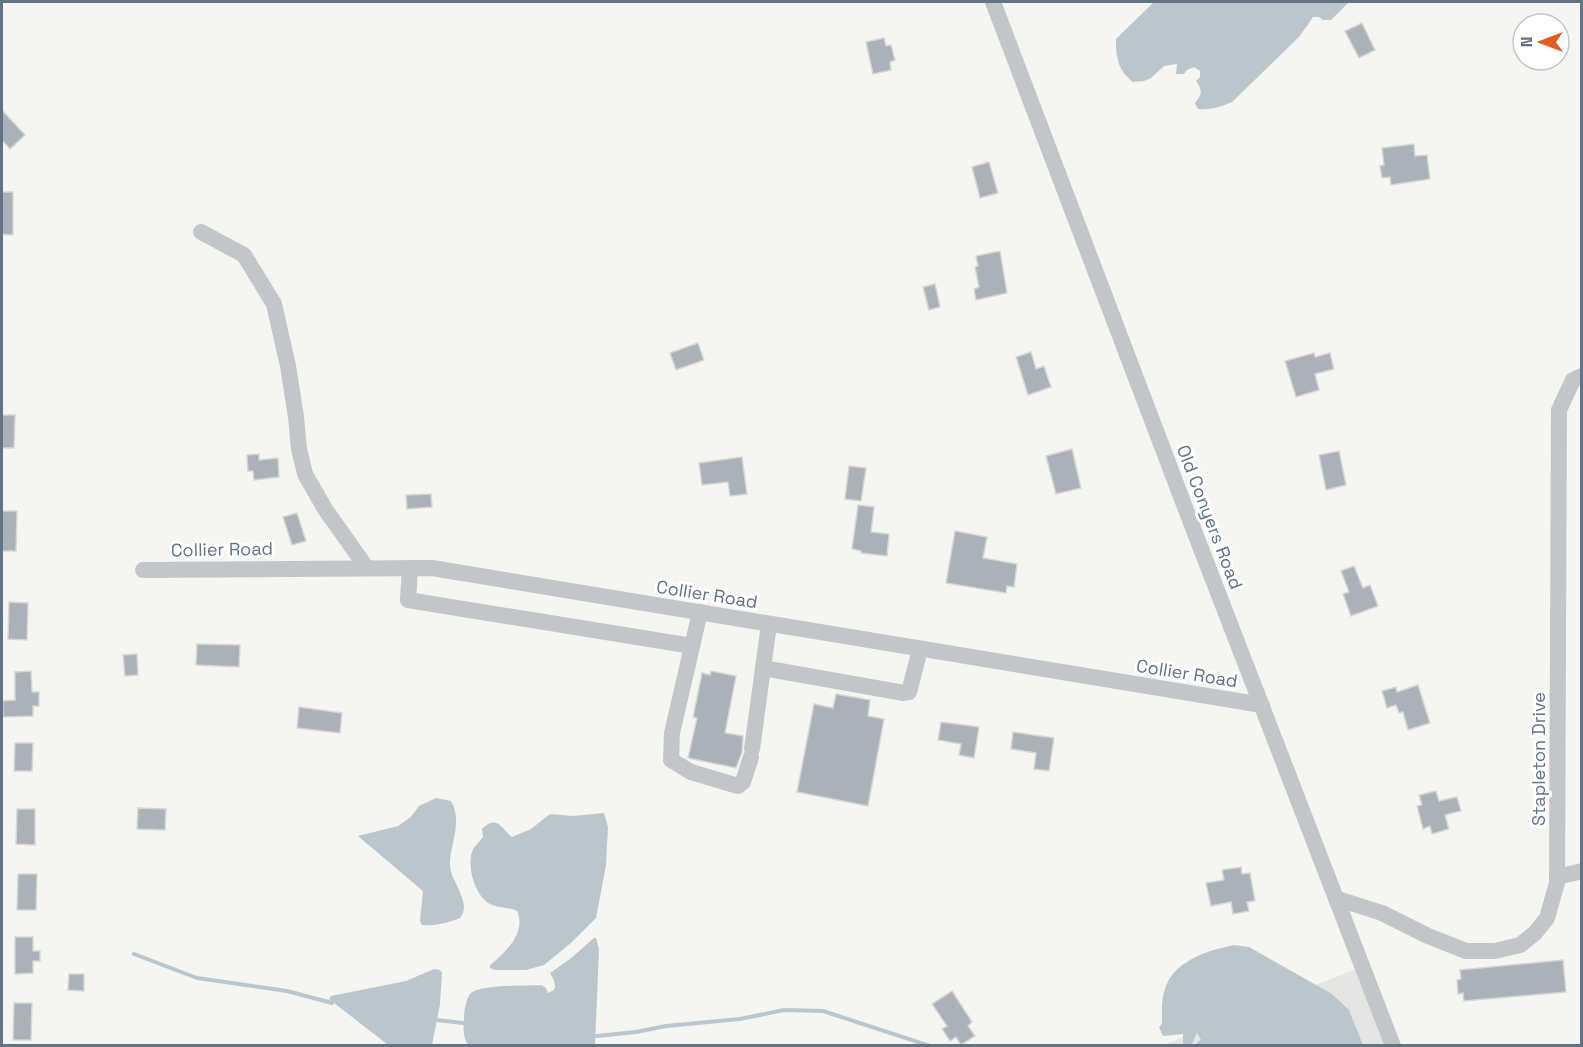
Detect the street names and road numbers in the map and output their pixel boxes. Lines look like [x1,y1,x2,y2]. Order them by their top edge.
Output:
street label: Old Conyers Road [1172,442,1248,592]
street label: Collier Road [171,537,273,561]
street label: Collier Road [655,575,759,613]
street label: Collier Road [1135,654,1239,692]
street label: Stapleton Drive [1527,692,1550,826]

